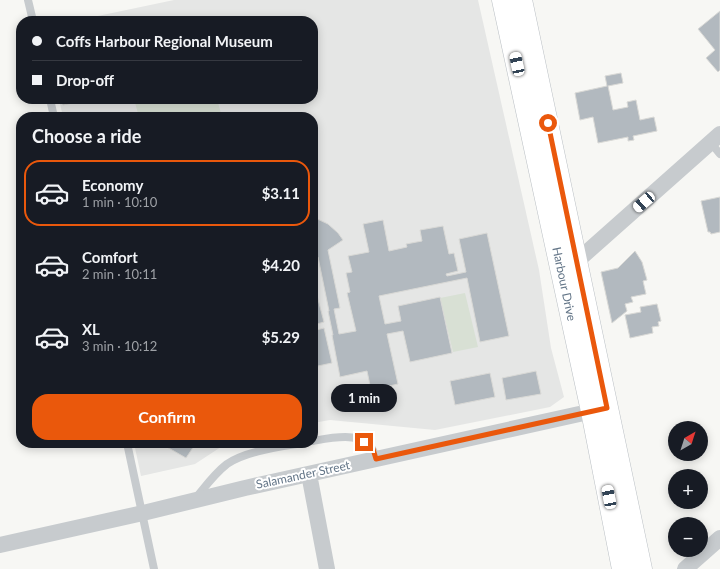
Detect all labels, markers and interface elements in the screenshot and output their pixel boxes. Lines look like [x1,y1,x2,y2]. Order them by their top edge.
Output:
text: Coffs Harbour Regional Museum [56,32,273,50]
car [509,51,525,77]
text: Drop-off [56,71,114,89]
route start [539,114,557,132]
text: Choose a ride [32,125,141,147]
icon: car [34,175,70,211]
text: Economy [82,176,143,194]
text: $3.11 [262,184,300,202]
car [631,190,657,214]
text: 1 min · 10:10 [82,194,157,210]
street label: Harbour Drive [549,245,580,322]
icon: car [34,247,70,283]
text: Comfort [82,248,138,266]
text: $4.20 [262,256,300,274]
text: 2 min · 10:11 [82,266,157,282]
icon: car [34,319,70,355]
text: XL [82,320,100,338]
text: $5.29 [262,328,300,346]
text: 3 min · 10:12 [82,338,157,354]
callout: 1 min [331,384,397,412]
text: 1 min [348,390,380,406]
button: Confirm [32,394,302,440]
north arrow [668,421,708,461]
map controls [668,421,708,557]
route end [355,433,373,451]
street label: Salamander Street [255,457,352,492]
button: + [668,469,708,509]
car [601,484,617,510]
button: − [668,517,708,557]

